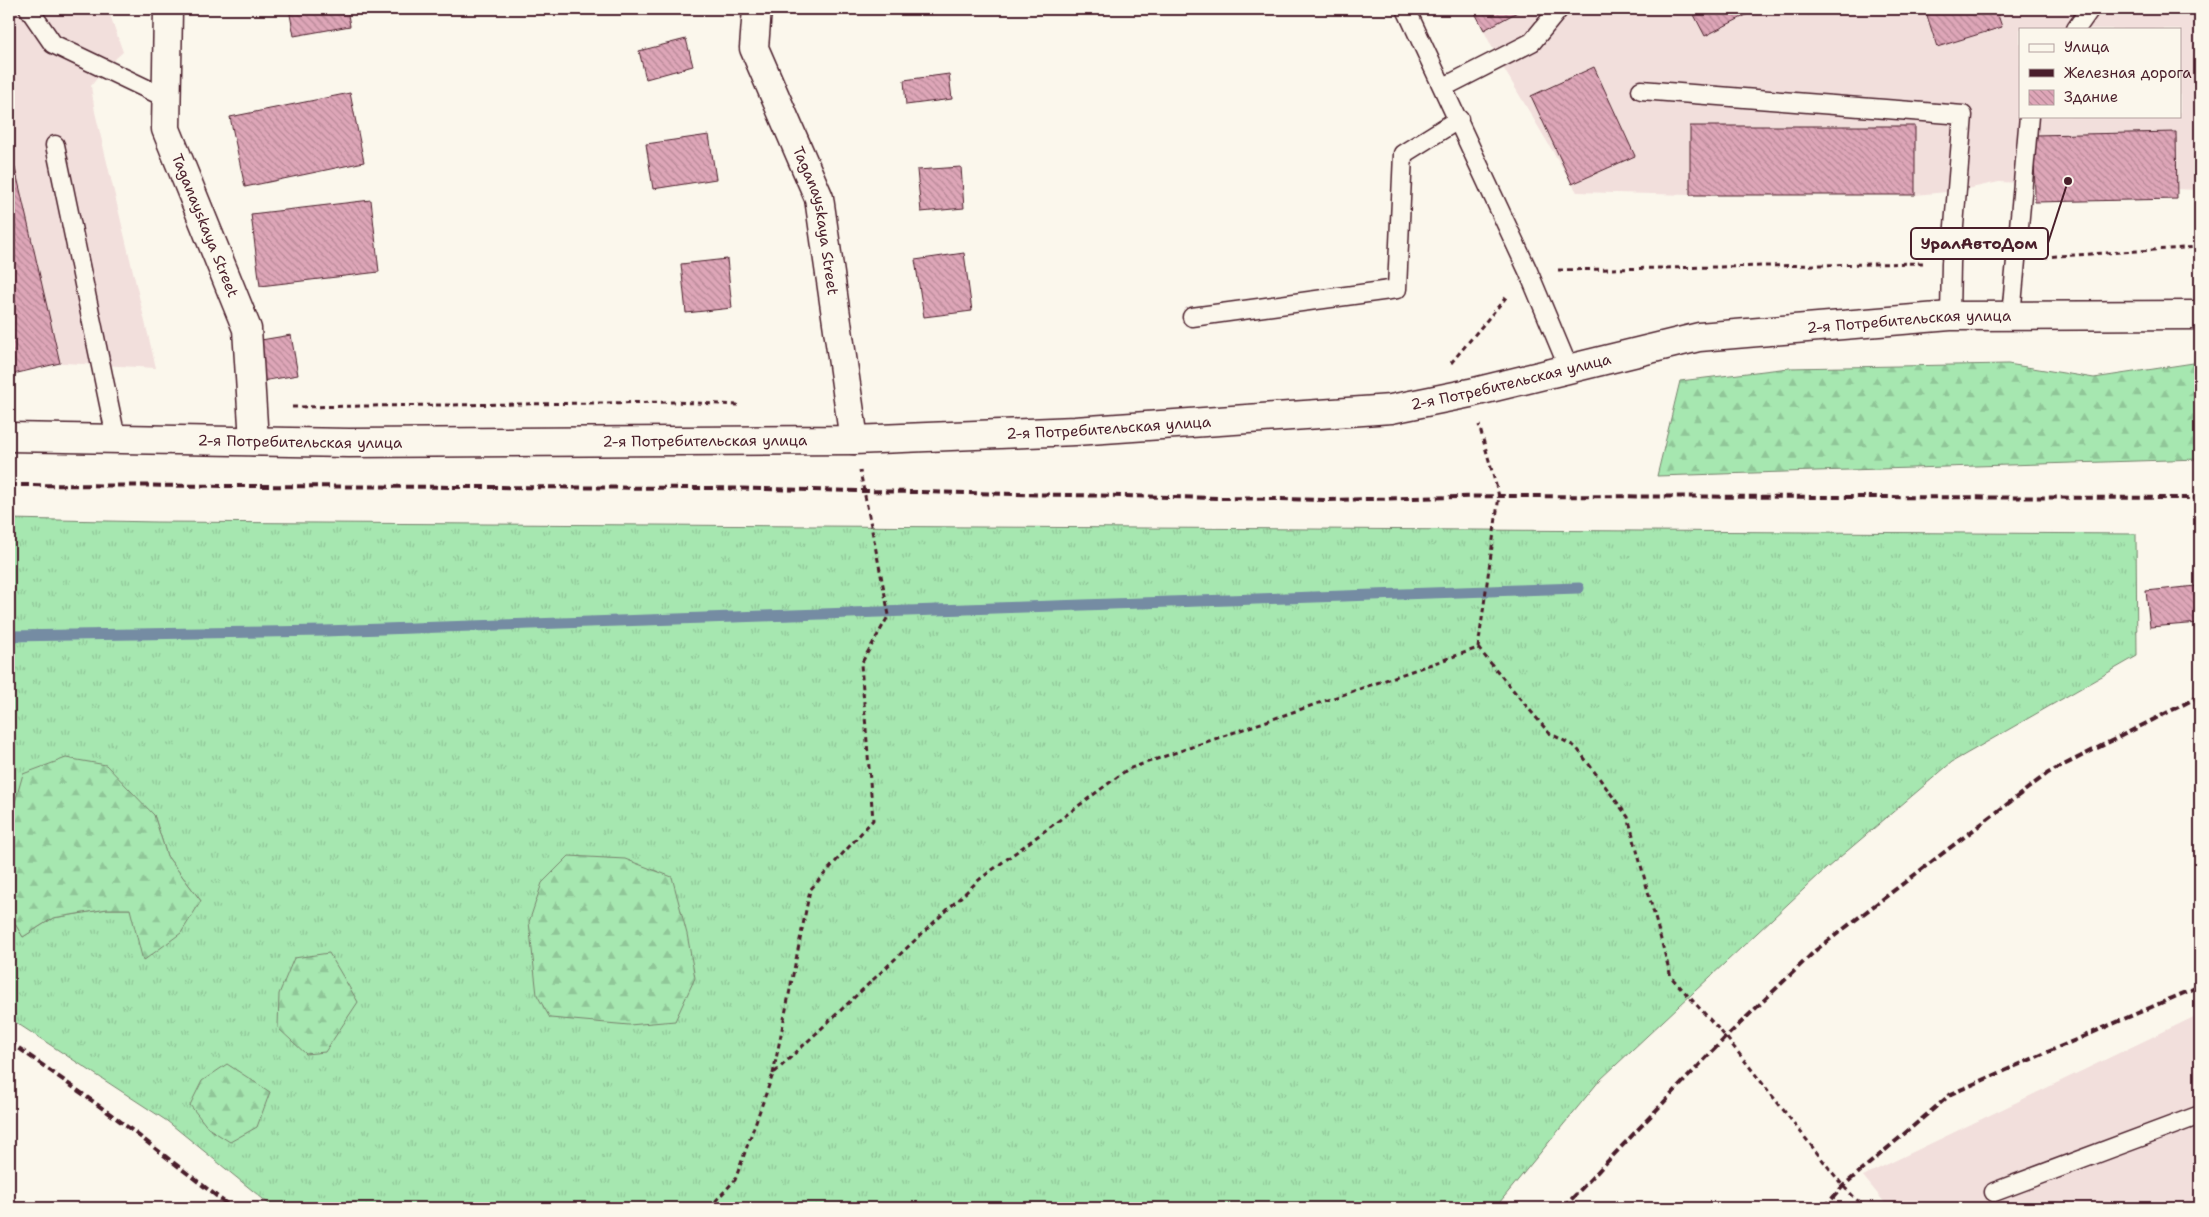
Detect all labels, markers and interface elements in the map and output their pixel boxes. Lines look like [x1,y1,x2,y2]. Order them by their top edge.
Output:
legend [2019,28,2182,118]
text: Улица [2064,37,2110,57]
text: Железная дорога [2064,63,2192,83]
text: Здание [2064,87,2118,107]
street label: Taganayskaya Street [788,143,843,297]
street label: Taganayskaya Street [167,151,243,300]
callout: УралАвтоДом [1911,228,2048,259]
text: УралАвтоДом [1920,233,2038,254]
street label: 2-я Потребительская улица [1806,306,2012,338]
street label: 2-я Потребительская улица [1409,349,1614,415]
street label: 2-я Потребительская улица [1006,412,1212,444]
street label: 2-я Потребительская улица [197,430,403,453]
street label: 2-я Потребительская улица [602,430,808,451]

